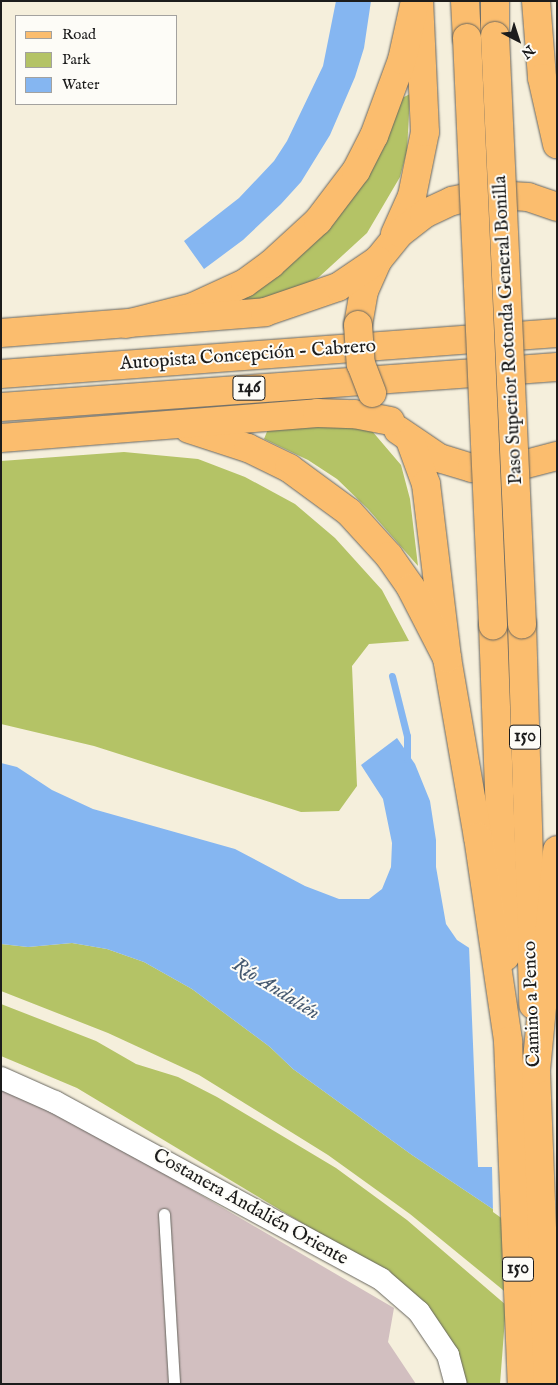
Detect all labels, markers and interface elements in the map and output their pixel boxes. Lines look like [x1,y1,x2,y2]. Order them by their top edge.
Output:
legend [15,15,178,105]
north arrow [493,15,543,65]
text: Road [62,25,96,44]
text: N [517,41,538,62]
text: Park [62,50,91,69]
text: Water [62,75,99,94]
street label: Paso Superior Rotonda General Bonilla [490,175,528,485]
street label: Autopista Concepción - Cabrero [119,336,377,376]
road number: 146 [232,372,266,403]
road number: 150 [509,722,541,752]
street label: Camino a Penco [519,940,547,1068]
water label: Río Andalién [228,953,324,1025]
street label: Costanera Andalién Oriente [148,1145,352,1271]
road number: 150 [502,1254,534,1285]

